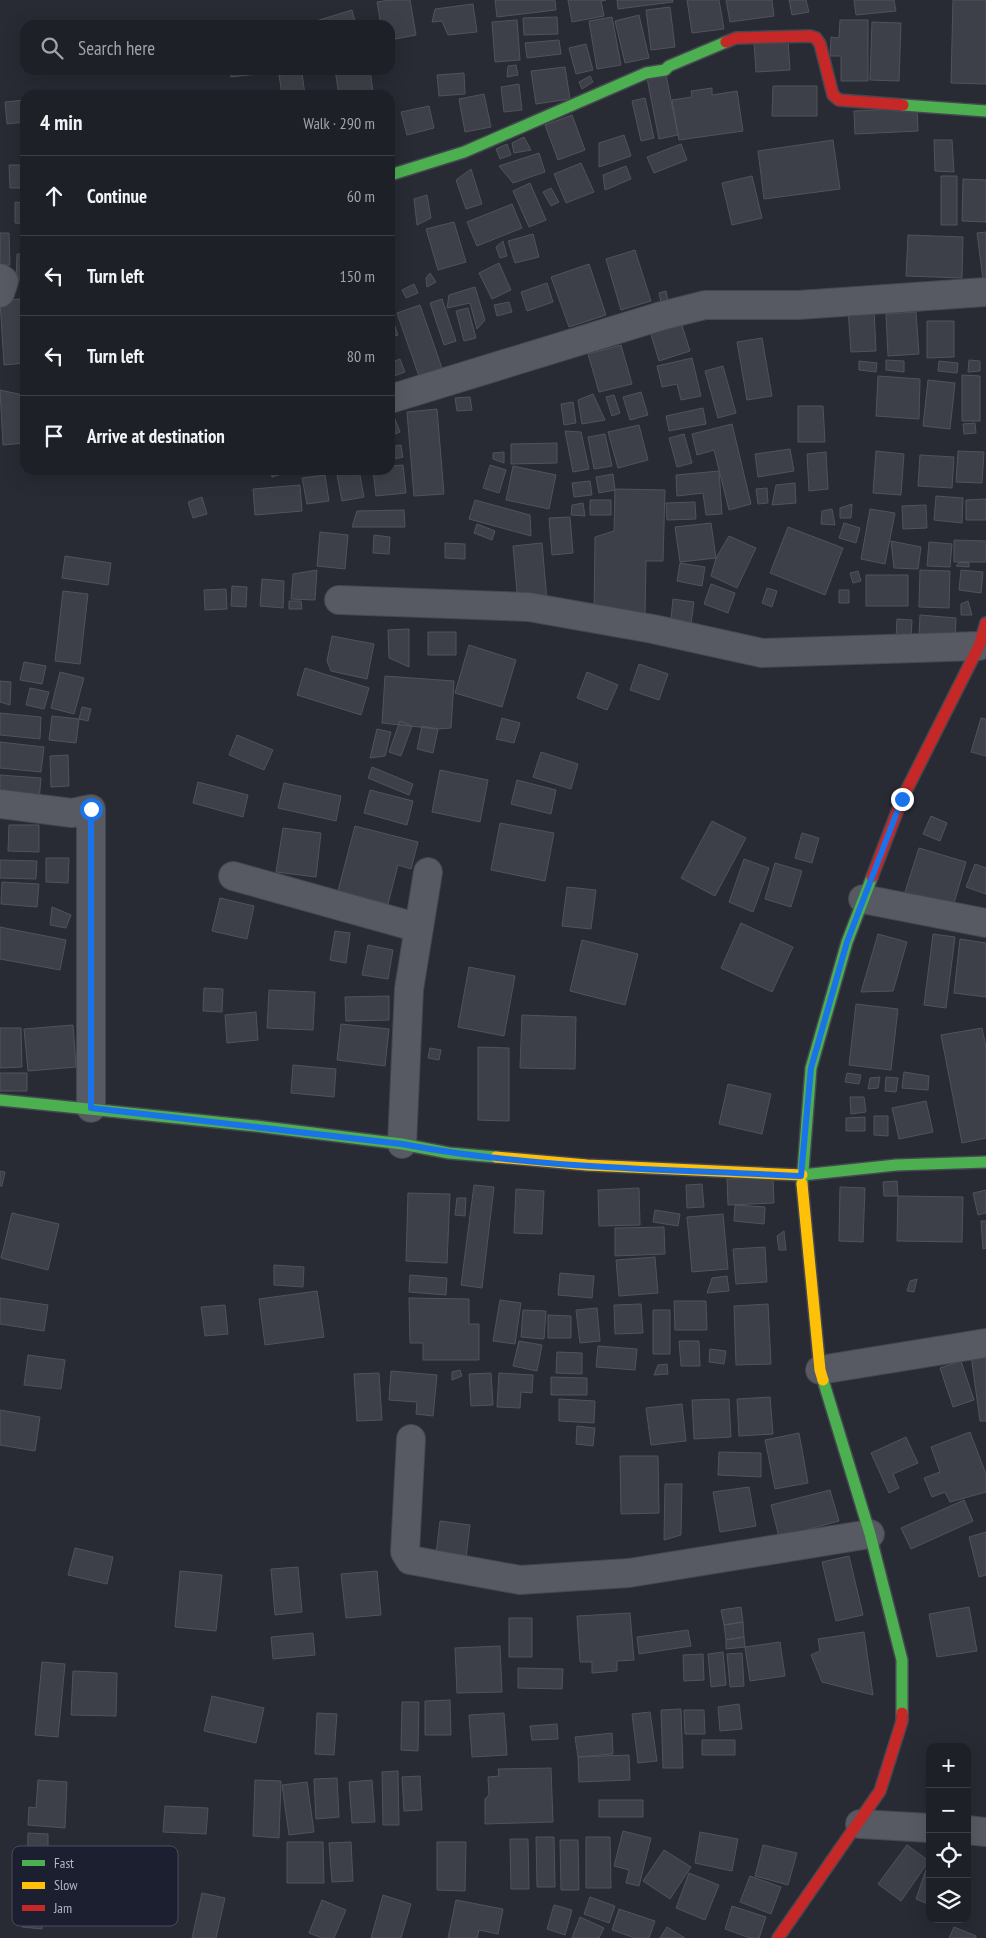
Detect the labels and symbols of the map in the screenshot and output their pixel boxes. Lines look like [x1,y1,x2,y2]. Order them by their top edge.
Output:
route end [891,788,914,811]
route start [80,798,103,821]
legend [12,1846,178,1926]
text: Fast [54,1854,74,1872]
text: Slow [54,1876,78,1894]
text: Jam [53,1899,72,1917]

